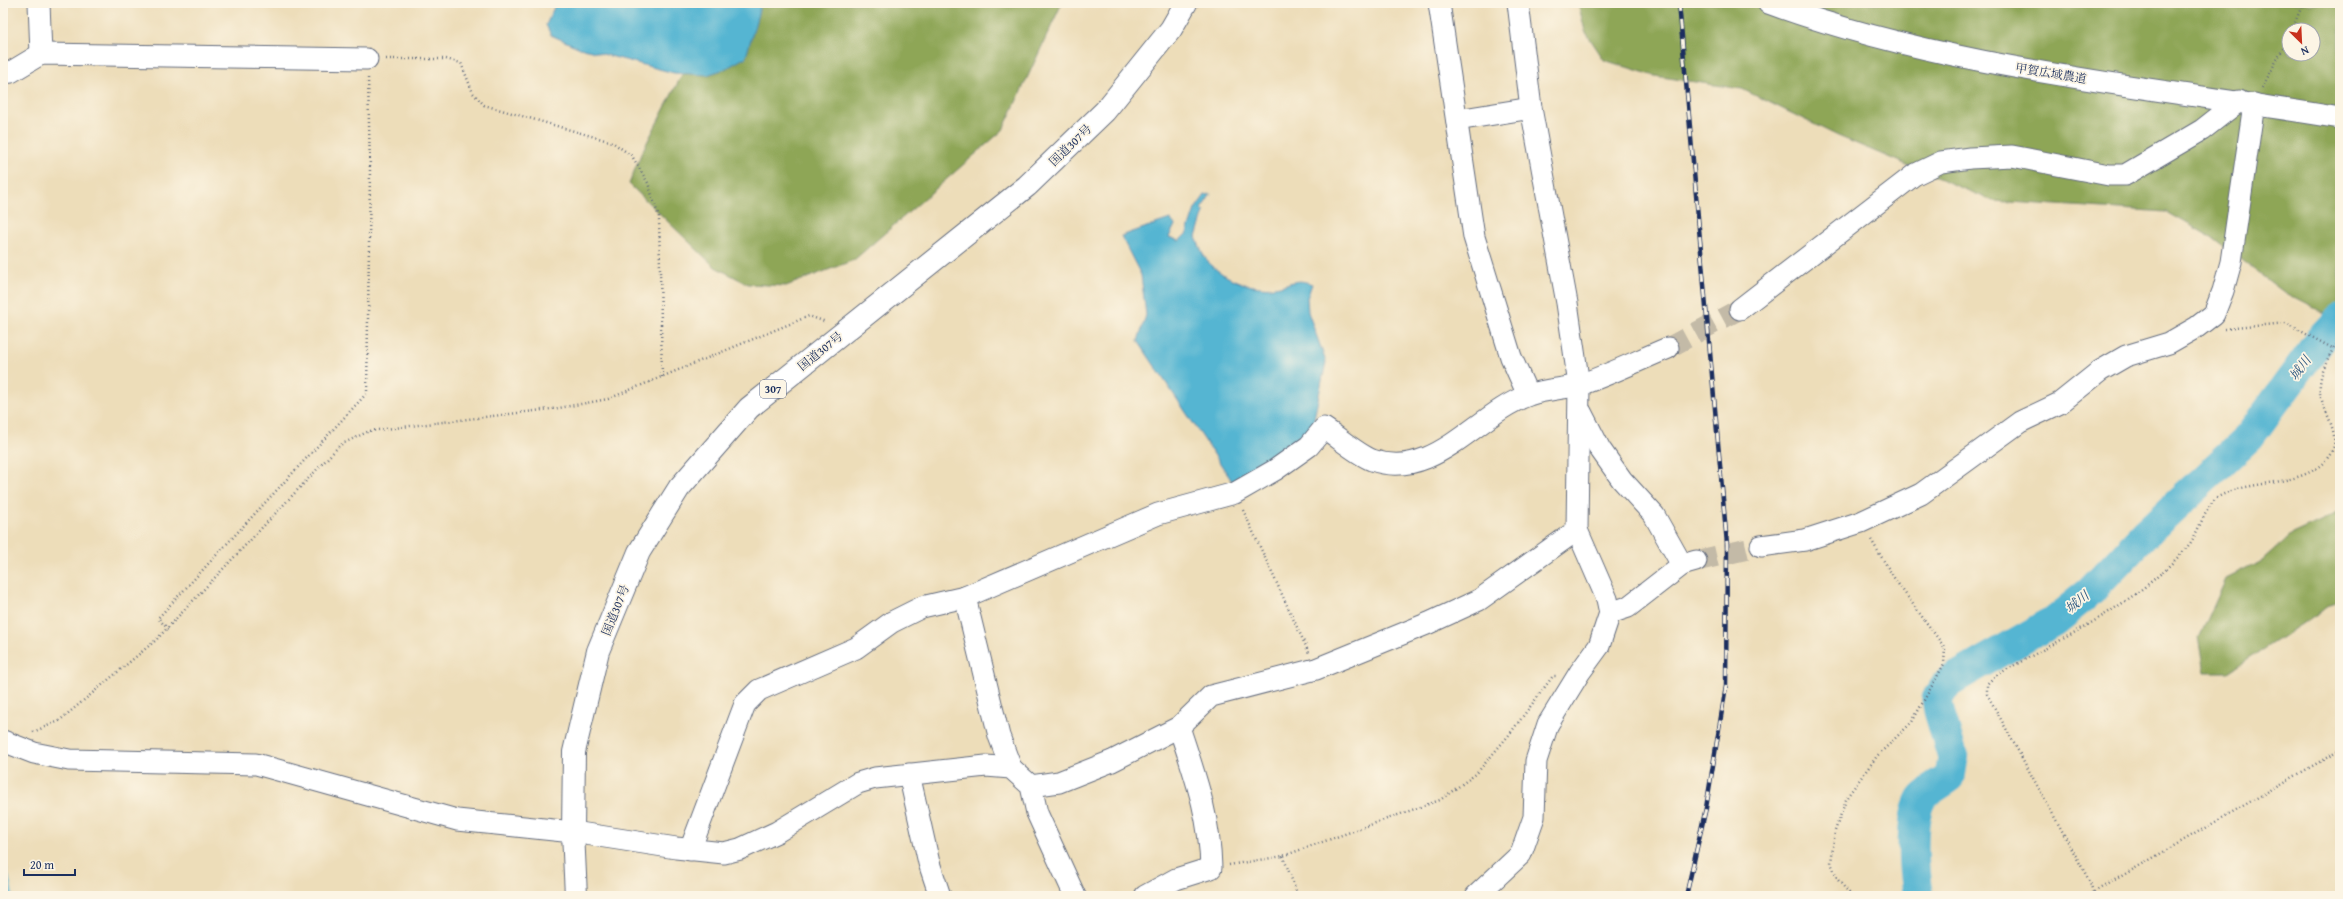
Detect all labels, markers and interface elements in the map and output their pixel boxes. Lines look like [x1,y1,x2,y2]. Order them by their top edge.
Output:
north arrow [2281,22,2321,62]
text: N [2298,42,2312,60]
street label: 甲賀広域農道 [2014,59,2088,87]
street label: 国道307号 [1045,120,1095,170]
street label: 国道307号 [794,328,846,374]
water label: 城川 [2285,350,2316,384]
road number: 307 [760,380,786,398]
street label: 国道307号 [597,582,633,638]
water label: 城川 [2061,585,2095,618]
scale bar [24,851,75,877]
text: 20 m [30,856,54,873]

